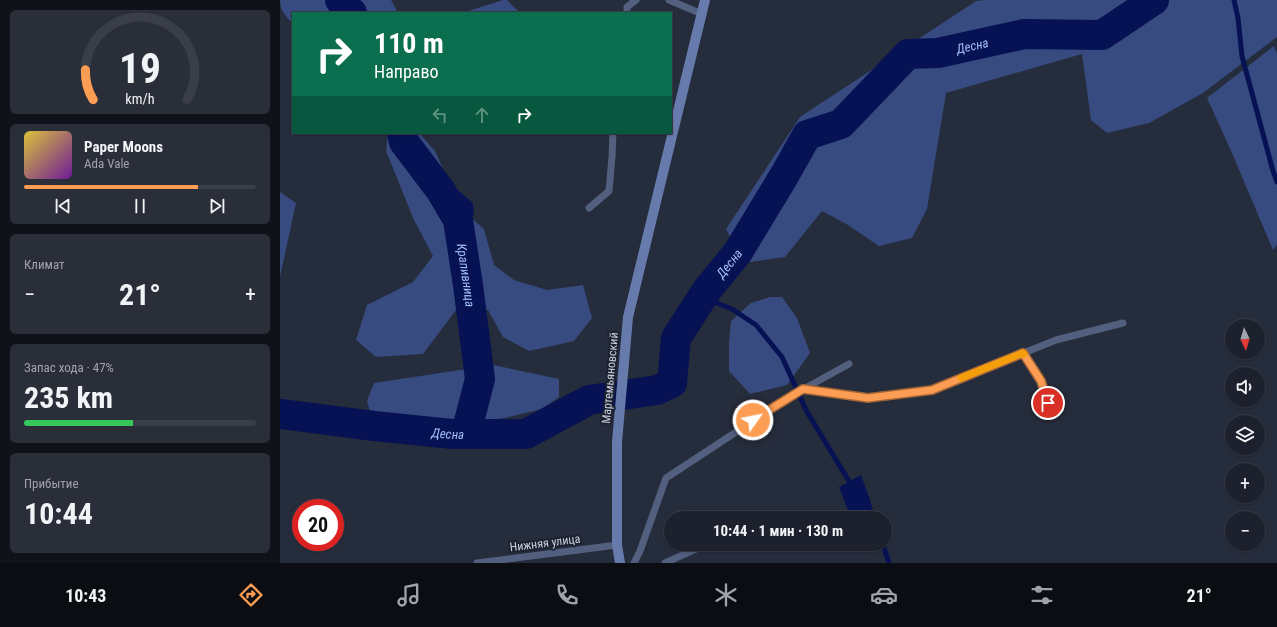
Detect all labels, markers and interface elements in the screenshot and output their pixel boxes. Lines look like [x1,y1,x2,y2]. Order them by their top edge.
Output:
text: 110 m [374,27,444,60]
icon: right [308,28,360,80]
water label: Десна [954,35,990,57]
text: 19 [119,44,161,93]
text: Направо [374,61,439,82]
text: km/h [125,91,155,107]
icon: left [429,104,451,126]
icon: ahead [471,104,493,126]
icon: right [513,104,535,126]
text: Paper Moons [84,138,163,156]
text: Ada Vale [84,156,129,171]
icon: previous [52,195,74,217]
icon: pause [129,195,151,217]
icon: next [206,195,228,217]
water label: Крапивница [454,242,478,308]
water label: Десна [713,246,745,282]
text: Климат [24,257,65,272]
text: 21° [119,277,161,312]
text: − [24,282,35,307]
text: + [245,282,256,307]
north arrow [1225,319,1265,359]
map controls [1225,319,1265,551]
street label: Мартемьяновский [599,332,621,424]
text: Запас хода · 47% [24,360,114,375]
button: sound [1225,367,1265,407]
text: 235 km [24,380,113,415]
pin [1031,386,1065,420]
icon: arrive [1037,392,1059,414]
position arrow [732,399,774,441]
button: layers [1225,415,1265,455]
water label: Десна [430,425,464,442]
button: + [1225,463,1265,503]
text: Прибытие [24,476,79,491]
text: 10:44 [24,496,93,531]
speed limit sign: 20 [292,499,344,551]
button: − [1225,511,1265,551]
text: 10:44 · 1 мин · 130 m [713,522,843,540]
street label: Нижняя улица [509,532,581,554]
icon: directions [237,581,265,609]
icon: music [395,581,423,609]
icon: phone [553,581,581,609]
icon: climate [712,581,740,609]
icon: car [870,581,898,609]
icon: filters [1028,581,1056,609]
text: 10:43 [65,585,106,606]
text: 21° [1187,585,1212,606]

